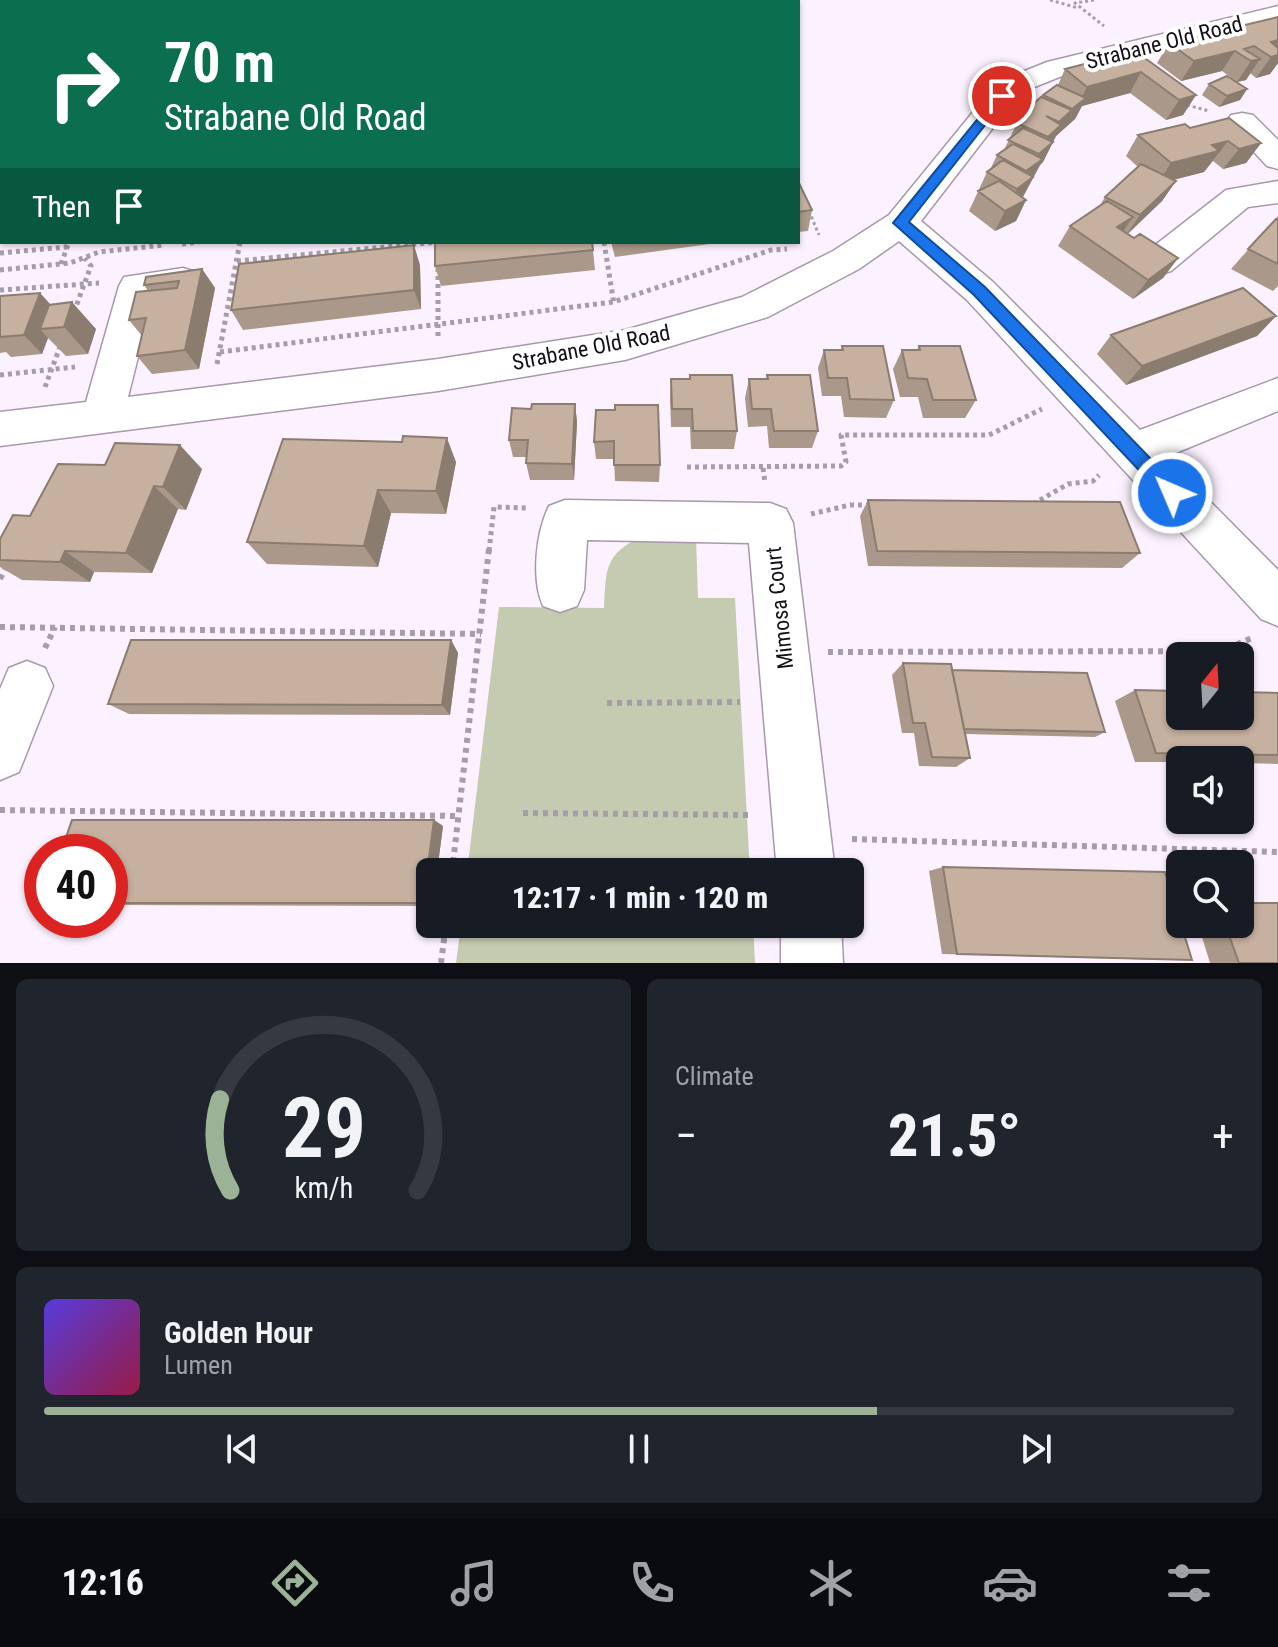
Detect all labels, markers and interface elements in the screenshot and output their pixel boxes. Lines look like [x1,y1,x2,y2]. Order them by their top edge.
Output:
street label: Strabane Old Road [1083,11,1245,74]
text: 70 m [164,30,275,96]
icon: right [32,32,136,136]
pin [968,62,1036,130]
icon: arrive [980,74,1024,118]
text: Strabane Old Road [164,97,427,139]
icon: arrive [107,184,151,228]
text: Then [32,189,91,224]
street label: Strabane Old Road [510,320,672,375]
position arrow [1130,451,1214,535]
street label: Mimosa Court [761,546,798,670]
north arrow [1166,642,1254,730]
map controls [1166,642,1254,938]
button: sound [1166,746,1254,834]
speed limit sign: 40 [24,834,128,938]
button: search [1166,850,1254,938]
text: 12:17 · 1 min · 120 m [512,880,768,915]
text: Climate [675,1061,754,1091]
text: 29 [281,1080,366,1177]
text: 21.5° [888,1100,1021,1171]
text: − [675,1110,697,1162]
text: + [1212,1110,1234,1162]
text: km/h [294,1171,353,1205]
text: Golden Hour [164,1315,313,1350]
text: Lumen [164,1350,233,1380]
icon: previous [220,1427,264,1471]
icon: pause [617,1427,661,1471]
icon: next [1014,1427,1058,1471]
icon: directions [267,1555,323,1611]
icon: music [446,1555,502,1611]
icon: phone [624,1555,680,1611]
icon: climate [803,1555,859,1611]
icon: car [982,1555,1038,1611]
icon: filters [1161,1555,1217,1611]
text: 12:16 [61,1562,144,1604]

